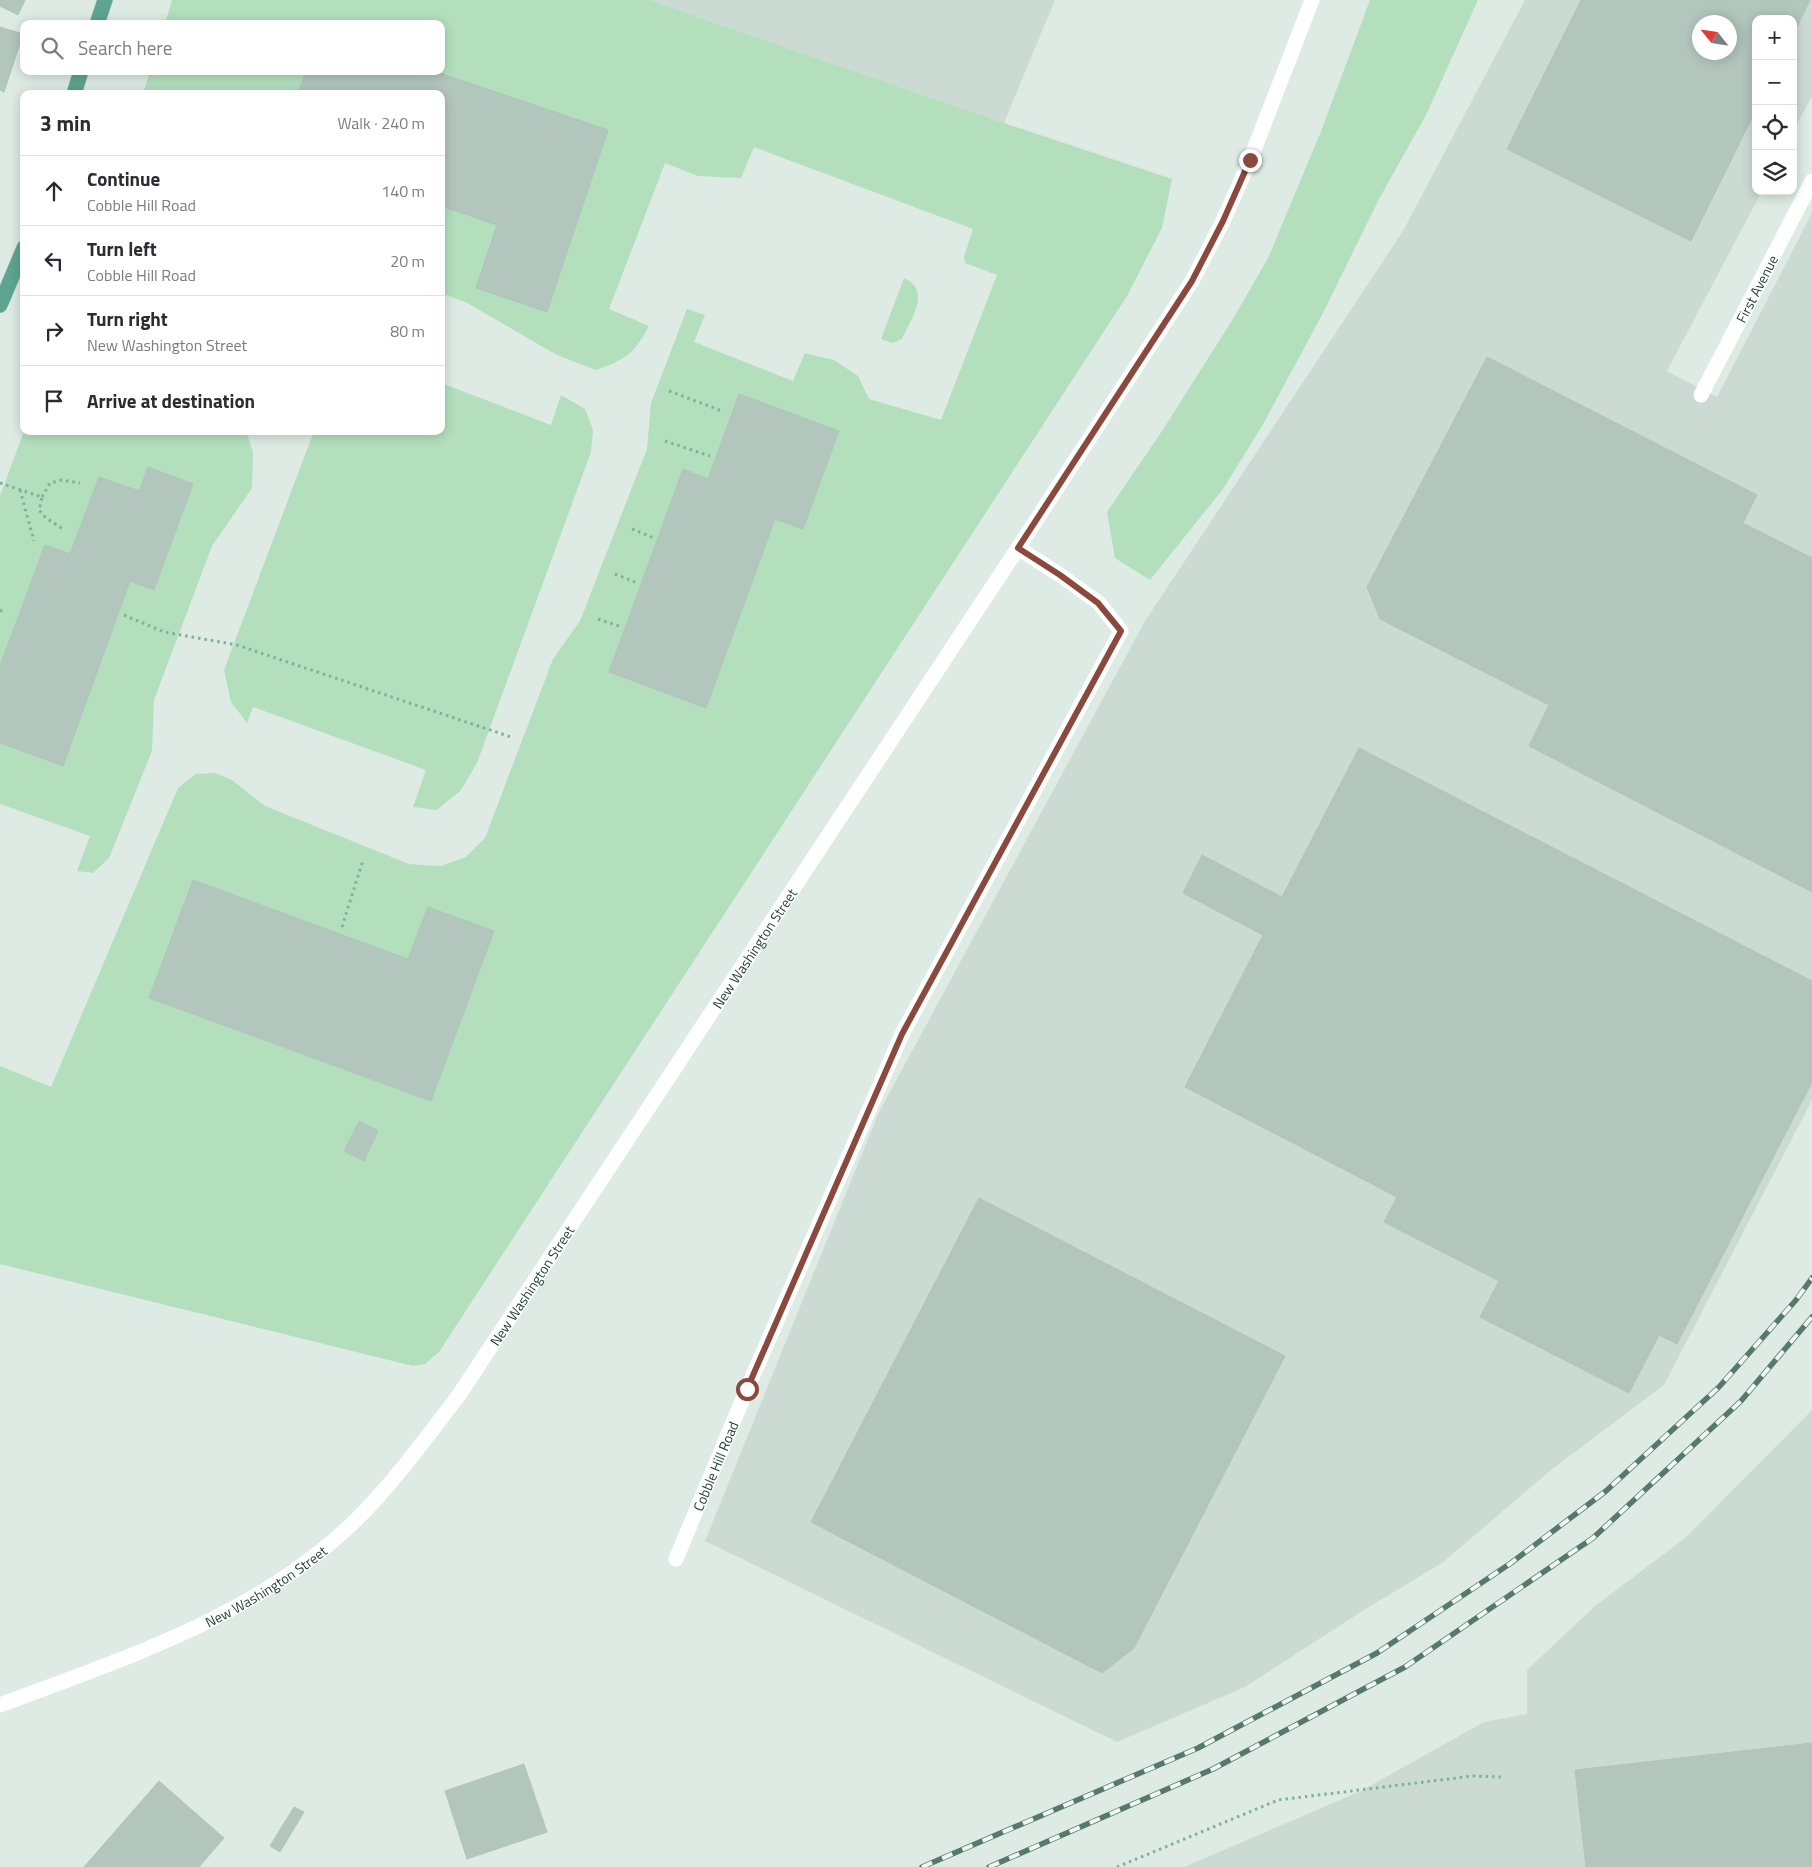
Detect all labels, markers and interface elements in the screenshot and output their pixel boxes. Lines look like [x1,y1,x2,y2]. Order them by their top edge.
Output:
north arrow [1692,15,1737,60]
map controls [1752,15,1797,195]
button: + [1752,15,1797,60]
search box [20,20,445,75]
text: Search here [78,33,172,62]
icon: search [38,34,66,62]
button: − [1752,60,1797,105]
button: locate [1752,105,1797,150]
text: 3 min [40,107,91,139]
text: Walk · 240 m [337,111,425,135]
route end [1239,149,1262,172]
button: layers [1752,150,1797,195]
text: Continue [87,164,160,193]
icon: ahead [40,177,68,205]
text: 140 m [381,179,425,203]
text: Cobble Hill Road [87,193,196,217]
text: Turn left [87,234,157,263]
icon: left [40,247,68,275]
text: 20 m [390,249,425,273]
street label: First Avenue [1730,251,1783,326]
text: Cobble Hill Road [87,263,196,287]
text: Turn right [87,304,168,333]
icon: right [40,317,68,345]
text: 80 m [390,319,425,343]
text: New Washington Street [87,333,247,357]
text: Arrive at destination [87,386,255,415]
icon: arrive [40,387,68,415]
street label: New Washington Street [707,884,801,1012]
street label: New Washington Street [484,1221,579,1350]
route start [736,1378,759,1401]
street label: Cobble Hill Road [687,1418,743,1514]
street label: New Washington Street [201,1540,331,1632]

